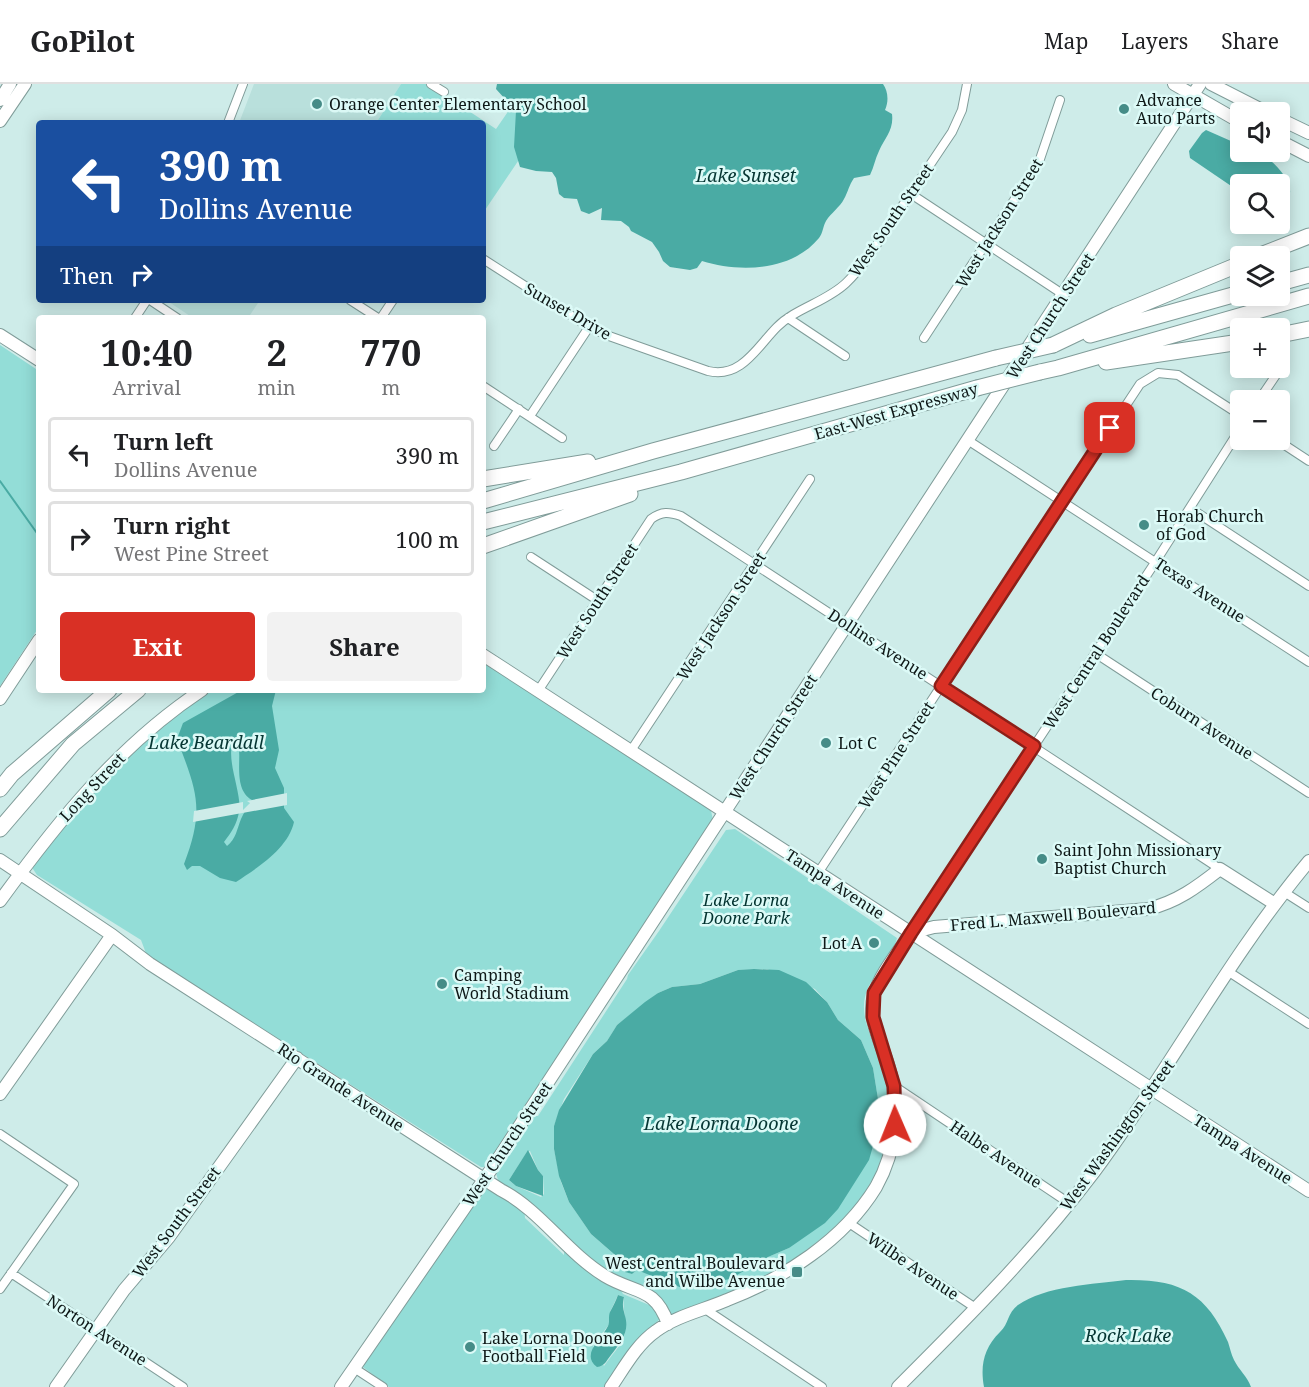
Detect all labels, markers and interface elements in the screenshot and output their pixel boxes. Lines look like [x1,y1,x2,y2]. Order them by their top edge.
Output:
text: GoPilot [30,22,135,60]
text: Map [1044,27,1088,55]
text: Layers [1121,27,1188,55]
text: Share [1221,27,1279,55]
place label: Advance Auto Parts [1136,89,1215,129]
place label: Orange Center Elementary School [329,93,586,115]
marker: Orange Center Elementary School [310,97,324,111]
marker: Advance Auto Parts [1117,102,1131,116]
map controls [1230,102,1290,450]
button: sound [1230,102,1290,162]
text: 390 m [159,136,283,193]
icon: left [60,144,138,222]
street label: West Jackson Street [950,154,1048,292]
street label: West South Street [844,158,939,281]
water label: Lake Sunset [695,163,797,187]
button: search [1230,174,1290,234]
text: Dollins Avenue [159,190,353,227]
button: layers [1230,246,1290,306]
street label: West Church Street [1001,249,1099,383]
icon: right [125,258,158,291]
text: Then [60,260,113,290]
street label: Sunset Drive [521,277,615,345]
button: + [1230,318,1290,378]
text: 10:40 [101,328,193,377]
text: 2 [266,328,287,377]
text: 770 [360,328,421,377]
text: Arrival [113,374,181,401]
text: min [258,374,296,401]
text: m [381,374,400,401]
street label: East-West Expressway [812,377,981,445]
button: − [1230,390,1290,450]
pin [1084,402,1135,453]
icon: arrive [1093,411,1126,444]
text: Turn left [114,426,213,456]
icon: left [63,438,96,471]
text: 390 m [396,440,459,470]
text: Dollins Avenue [114,456,257,483]
place label: Horab Church of God [1156,505,1264,545]
text: Turn right [114,510,230,540]
marker: Horab Church of God [1137,518,1151,532]
icon: right [63,522,96,555]
text: 100 m [396,524,459,554]
street label: West South Street [551,539,643,663]
text: West Pine Street [114,540,269,567]
street label: West Jackson Street [671,547,771,684]
street label: Texas Avenue [1150,552,1250,628]
street label: West Central Boulevard [1038,570,1154,733]
street label: Dollins Avenue [824,604,932,684]
button: Exit [60,612,255,681]
button: Share [267,612,462,681]
street label: West Church Street [724,670,822,804]
street label: Coburn Avenue [1146,682,1258,764]
street label: West Pine Street [853,697,939,813]
water label: Lake Beardall [147,730,265,754]
place label: Lot C [838,732,877,754]
marker: Lot C [819,736,833,750]
street label: Long Street [54,747,130,826]
place label: Saint John Missionary Baptist Church [1054,839,1222,879]
street label: Tampa Avenue [781,844,889,924]
marker: Saint John Missionary Baptist Church [1035,852,1049,866]
park label: Lake Lorna Doone Park [701,889,791,929]
street label: Fred L. Maxwell Boulevard [949,896,1157,936]
place label: Lot A [822,932,863,954]
marker: Lot A [867,936,881,950]
place label: Camping World Stadium [454,964,569,1004]
marker: Camping World Stadium [435,977,449,991]
street label: Rio Grande Avenue [273,1038,409,1136]
street label: West Washington Street [1055,1055,1179,1215]
street label: West Church Street [457,1077,557,1211]
position arrow [863,1093,927,1157]
street label: Tampa Avenue [1189,1109,1297,1189]
water label: Lake Lorna Doone [643,1111,798,1135]
street label: Halbe Avenue [946,1115,1046,1193]
street label: West South Street [127,1162,225,1282]
street label: Wilbe Avenue [863,1227,963,1305]
place label: West Central Boulevard and Wilbe Avenue [605,1252,785,1292]
marker: West Central Boulevard and Wilbe Avenue [790,1265,804,1279]
street label: Norton Avenue [43,1289,151,1371]
water label: Rock Lake [1084,1323,1171,1347]
place label: Lake Lorna Doone Football Field [482,1327,622,1367]
marker: Lake Lorna Doone Football Field [463,1340,477,1354]

